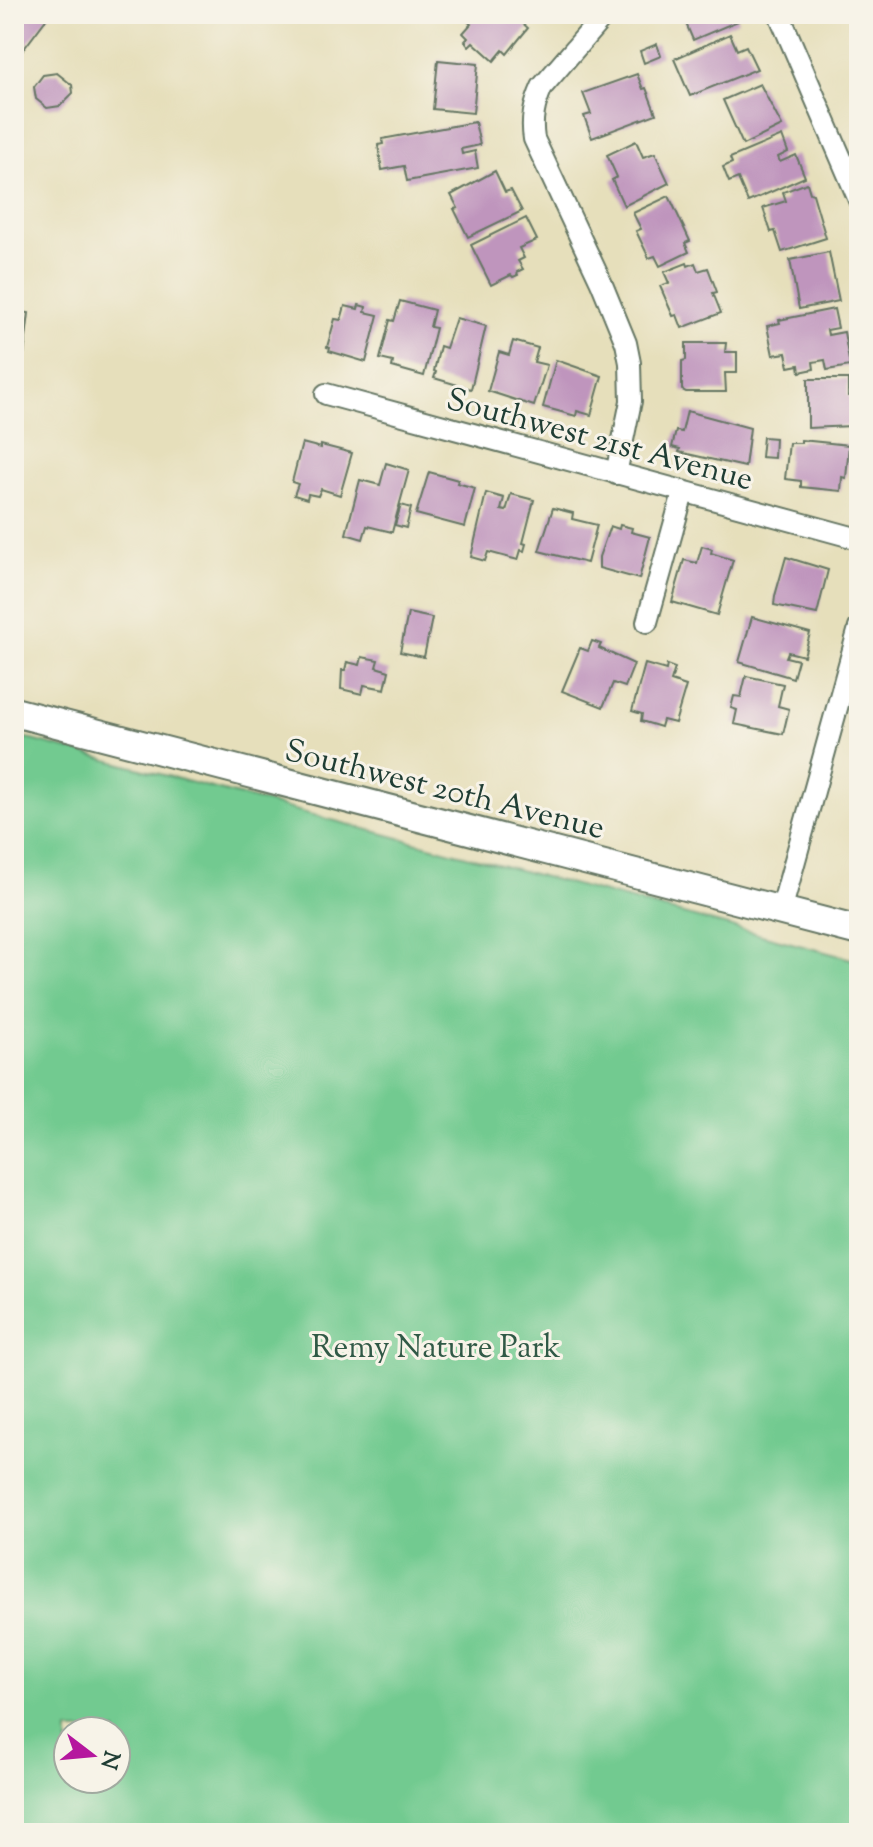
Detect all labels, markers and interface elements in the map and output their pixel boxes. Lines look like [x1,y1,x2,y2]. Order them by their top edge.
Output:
street label: Southwest 21st Avenue [441,378,758,504]
street label: Southwest 20th Avenue [280,729,609,853]
park label: Remy Nature Park [311,1326,561,1372]
north arrow [52,1715,132,1795]
text: N [90,1747,126,1773]

